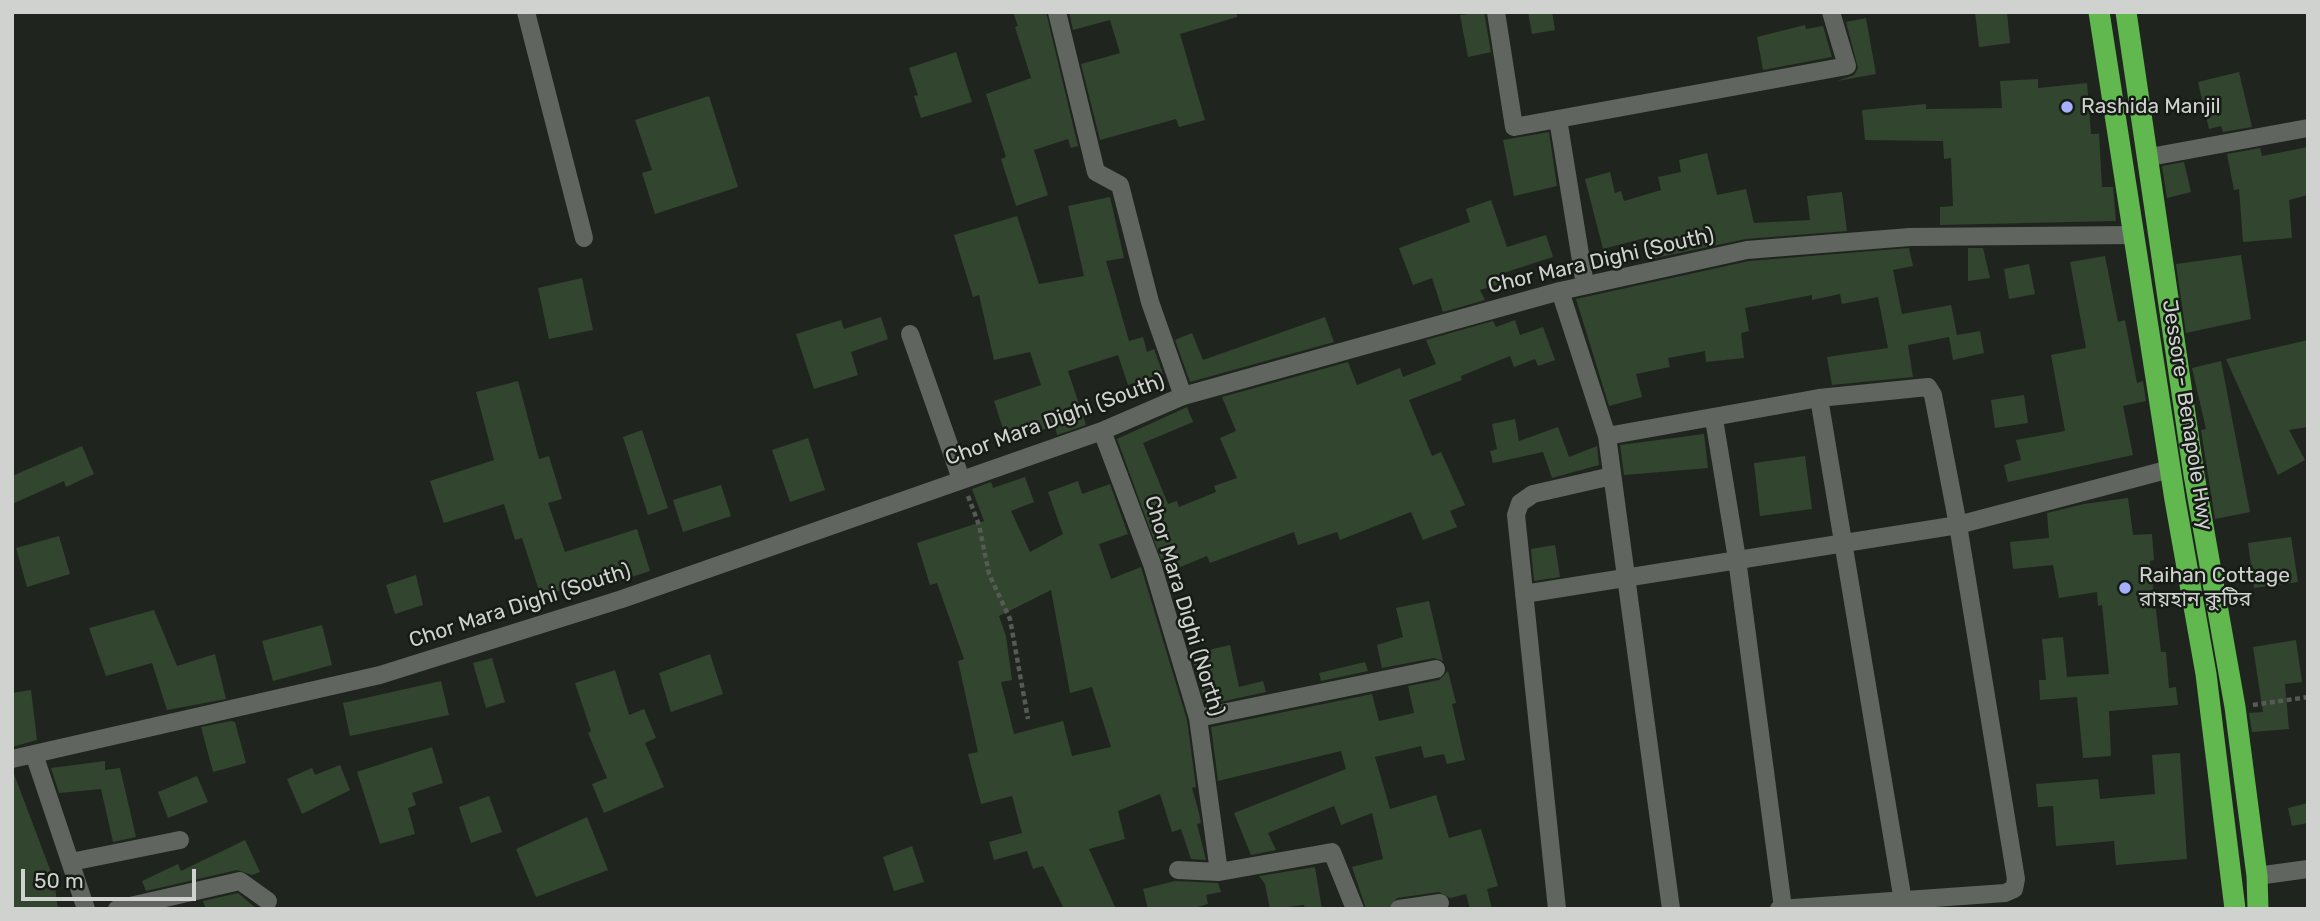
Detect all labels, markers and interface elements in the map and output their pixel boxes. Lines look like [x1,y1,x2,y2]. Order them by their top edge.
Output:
place label: Rashida Manjil [2081,94,2221,120]
marker: Rashida Manjil [2059,99,2075,115]
street label: Chor Mara Dighi (South) [1485,223,1717,299]
street label: Jessore- Benapole Hwy [2156,298,2218,532]
street label: Chor Mara Dighi (South) [942,369,1168,471]
street label: Chor Mara Dighi (North) [1138,493,1230,719]
street label: Chor Mara Dighi (South) [406,558,634,654]
place label: Raihan Cottage রায়হান কুটির [2139,563,2290,613]
marker: Raihan Cottage রায়হান কুটির [2117,580,2133,596]
scale bar [24,855,200,899]
text: 50 m [34,868,84,893]

